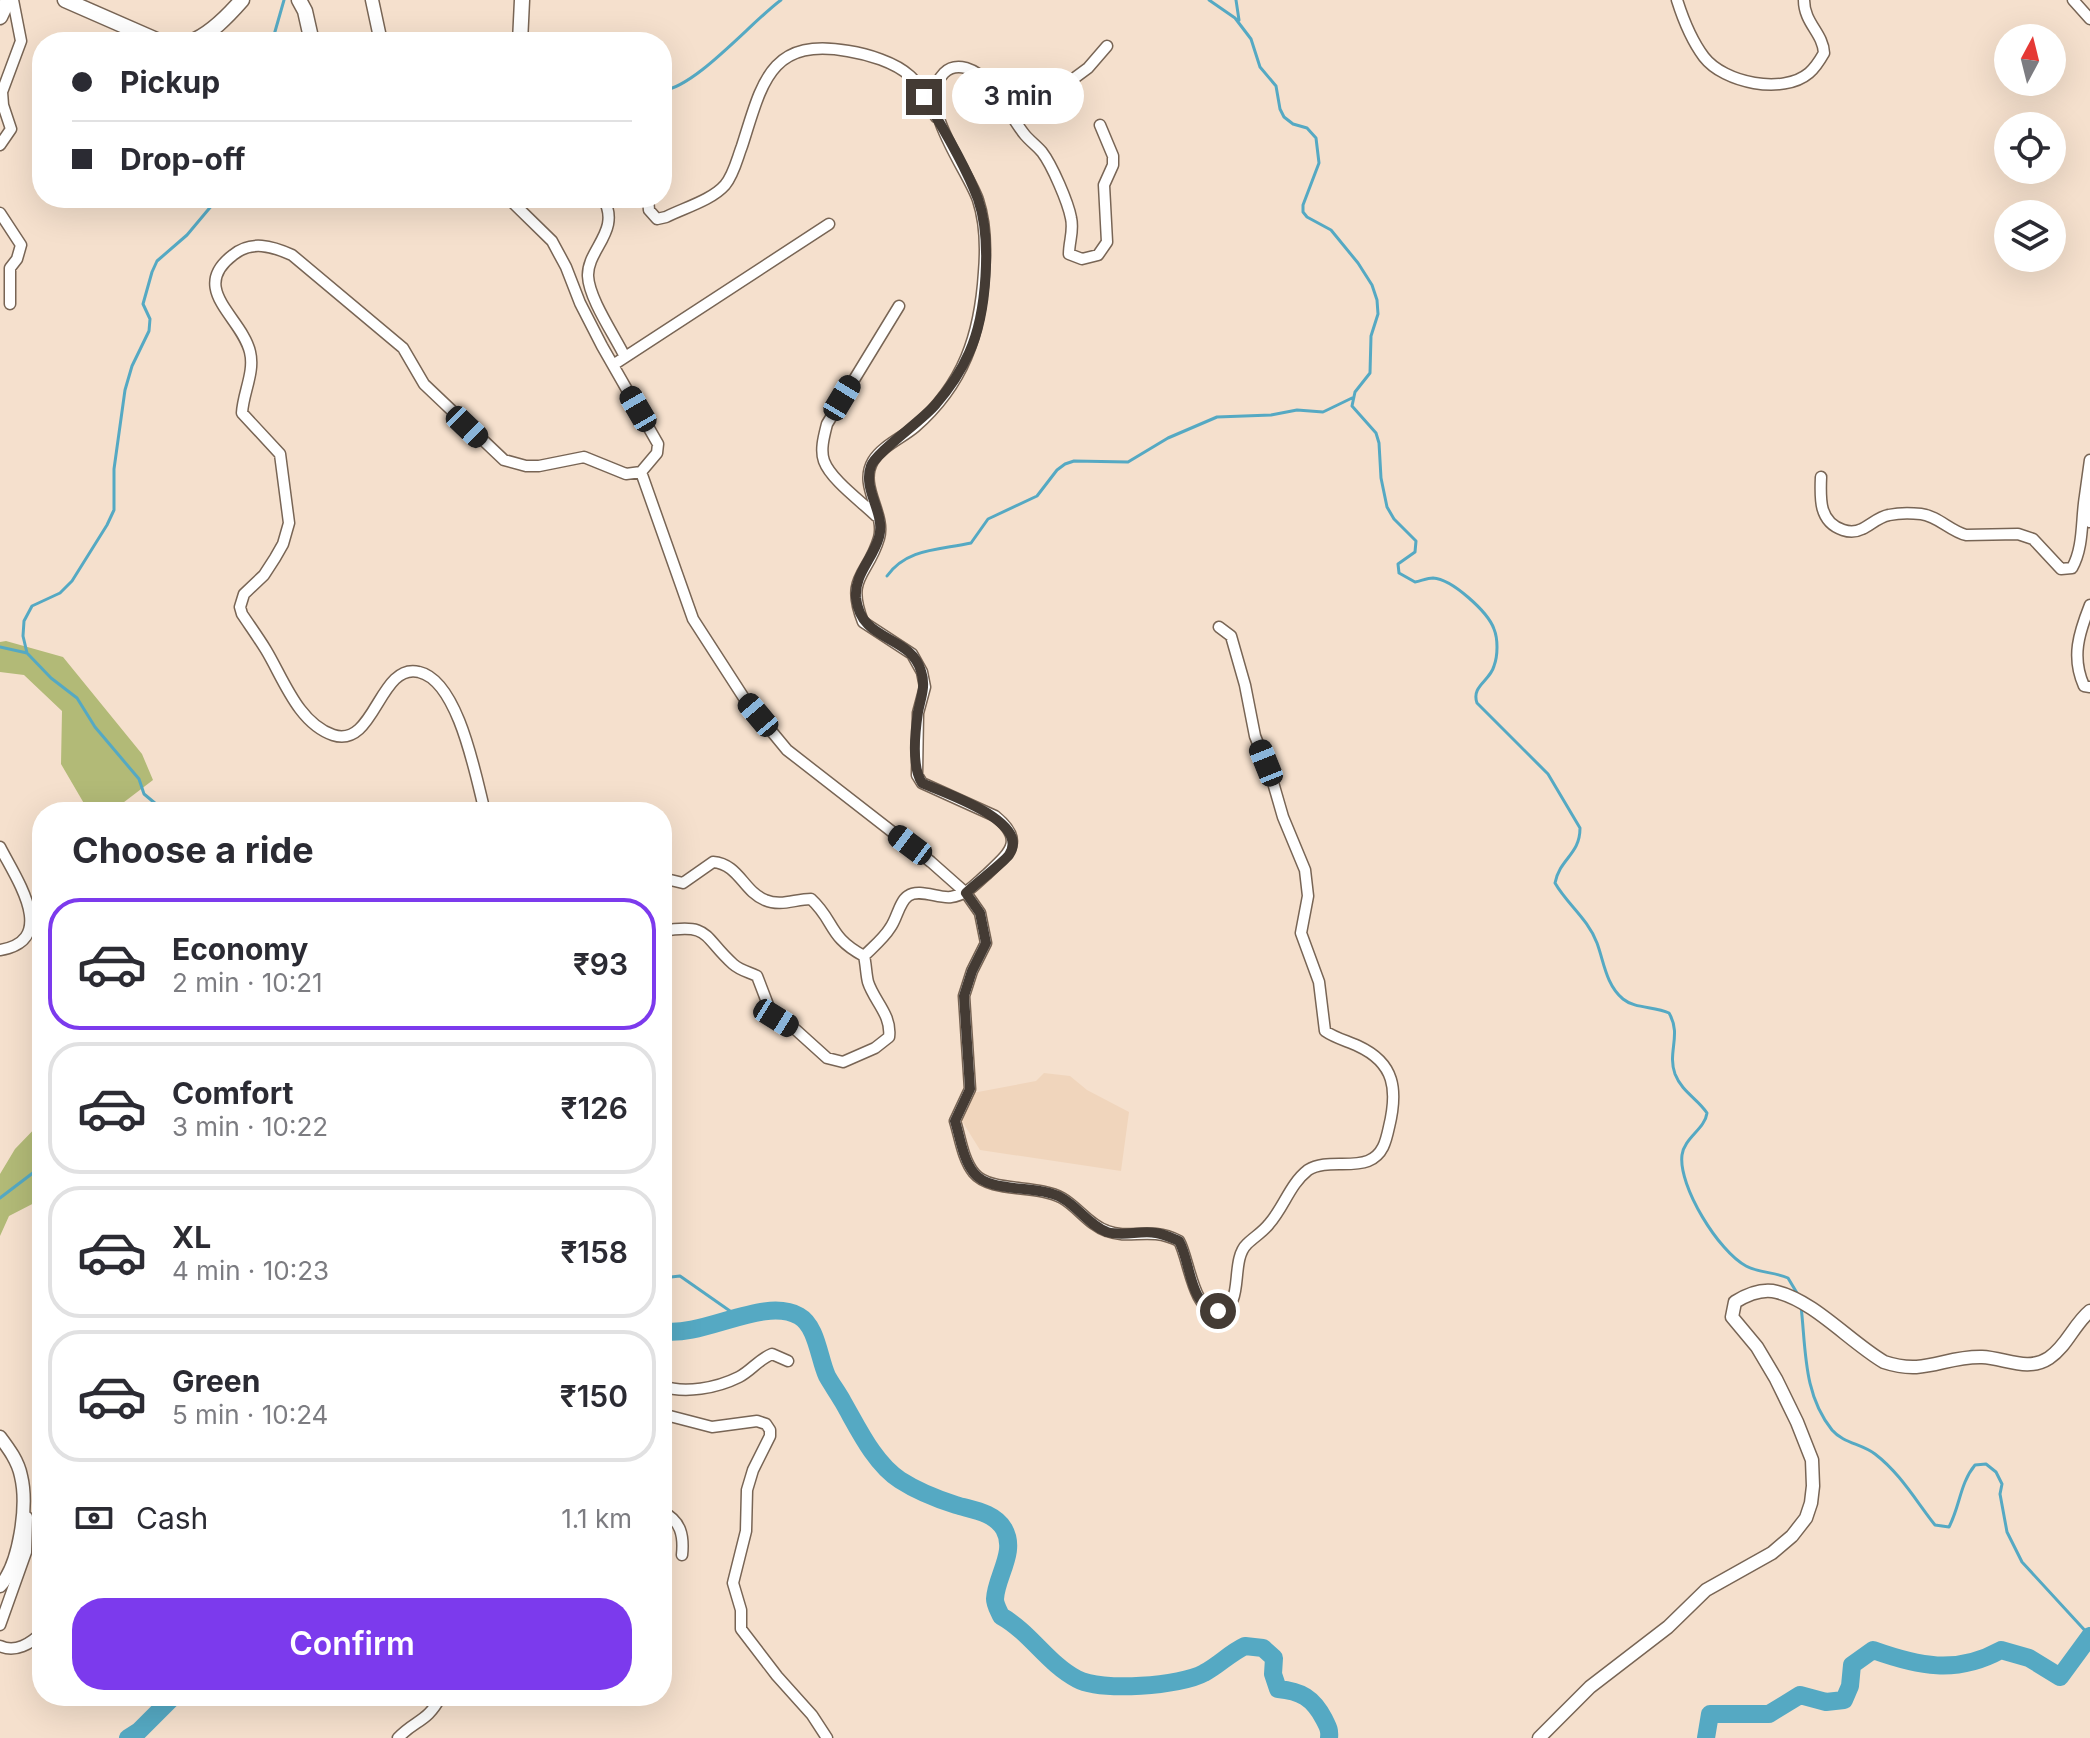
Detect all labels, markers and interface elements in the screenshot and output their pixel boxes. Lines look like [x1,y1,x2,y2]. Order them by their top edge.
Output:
north arrow [1994,24,2066,96]
map controls [1994,24,2066,272]
text: Pickup [120,64,220,100]
callout: 3 min [952,69,1084,125]
route end [906,79,942,115]
text: 3 min [983,80,1053,111]
button: locate [1994,112,2066,184]
text: Drop-off [120,141,246,177]
button: layers [1994,200,2066,272]
car [819,371,865,425]
car [616,382,660,436]
car [441,402,493,452]
car [733,689,783,741]
car [1246,736,1286,790]
car [884,821,936,869]
text: Choose a ride [72,828,314,872]
icon: car [76,928,148,1000]
text: Economy [172,931,308,967]
text: ₹93 [573,946,628,982]
text: 2 min · 10:21 [172,967,323,998]
car [749,995,803,1041]
icon: car [76,1072,148,1144]
text: Comfort [172,1075,293,1111]
text: ₹126 [561,1090,628,1126]
text: 3 min · 10:22 [172,1111,328,1142]
icon: car [76,1216,148,1288]
text: XL [172,1219,211,1255]
text: ₹158 [560,1234,628,1270]
text: 4 min · 10:23 [172,1255,329,1286]
route start [1200,1293,1236,1329]
icon: car [76,1360,148,1432]
text: Green [172,1363,260,1399]
text: ₹150 [560,1378,628,1414]
text: 5 min · 10:24 [172,1399,328,1430]
icon: cash [72,1496,116,1540]
text: Cash [136,1500,208,1536]
text: 1.1 km [561,1503,632,1534]
button: Confirm [72,1598,632,1690]

